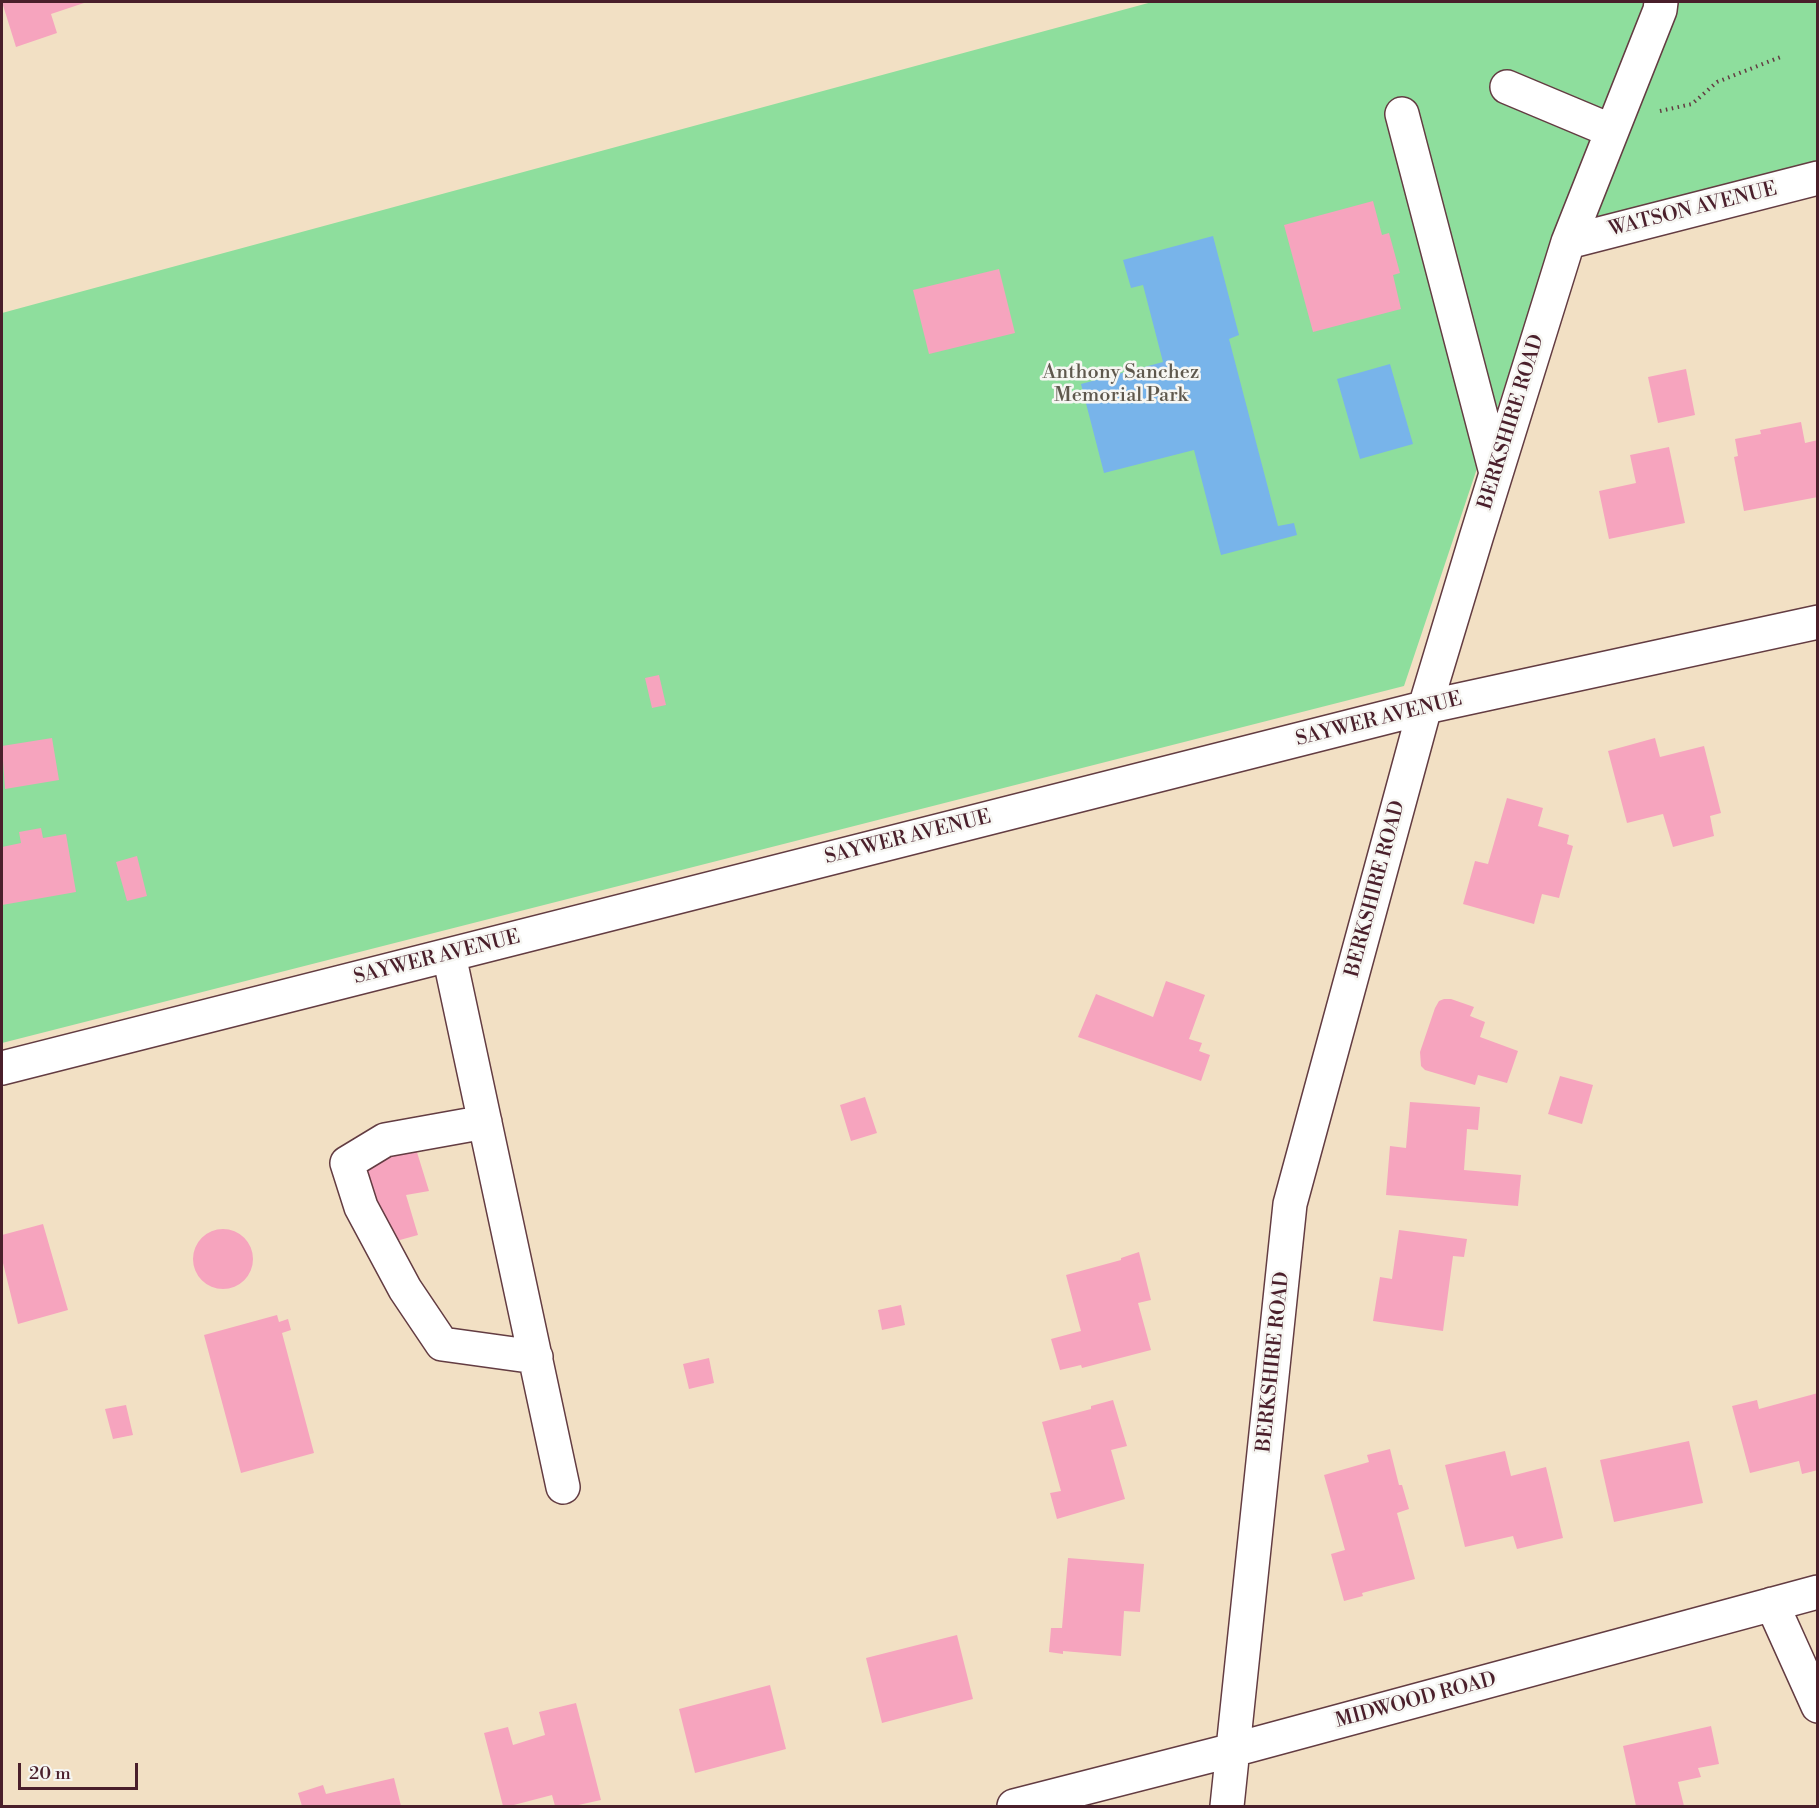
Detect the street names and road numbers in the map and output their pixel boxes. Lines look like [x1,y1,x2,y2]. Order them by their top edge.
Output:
street label: WATSON AVENUE [1606,178,1780,242]
street label: BERKSHIRE ROAD [1474,332,1550,512]
street label: SAYWER AVENUE [1293,688,1465,752]
street label: BERKSHIRE ROAD [1341,798,1411,980]
street label: SAYWER AVENUE [822,806,994,870]
street label: SAYWER AVENUE [351,926,523,990]
street label: BERKSHIRE ROAD [1253,1270,1295,1454]
street label: MIDWOOD ROAD [1333,1668,1499,1734]

